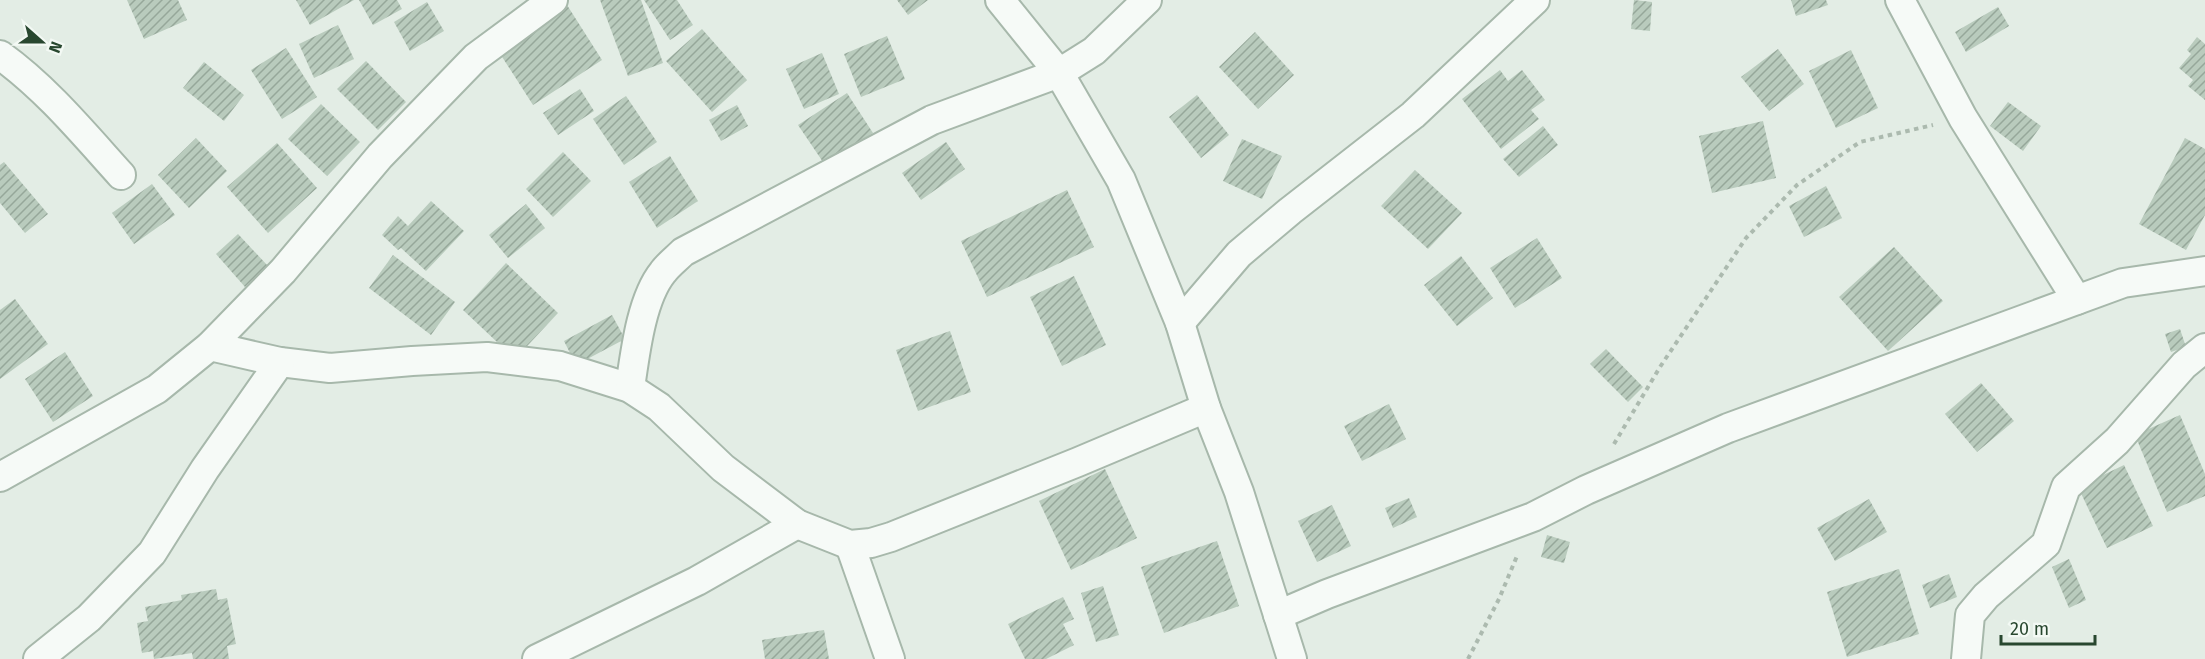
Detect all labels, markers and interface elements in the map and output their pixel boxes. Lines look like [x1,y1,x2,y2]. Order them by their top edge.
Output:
north arrow [12,12,72,72]
text: N [45,39,66,56]
scale bar [2001,608,2096,646]
text: 20 m [2010,618,2049,640]

